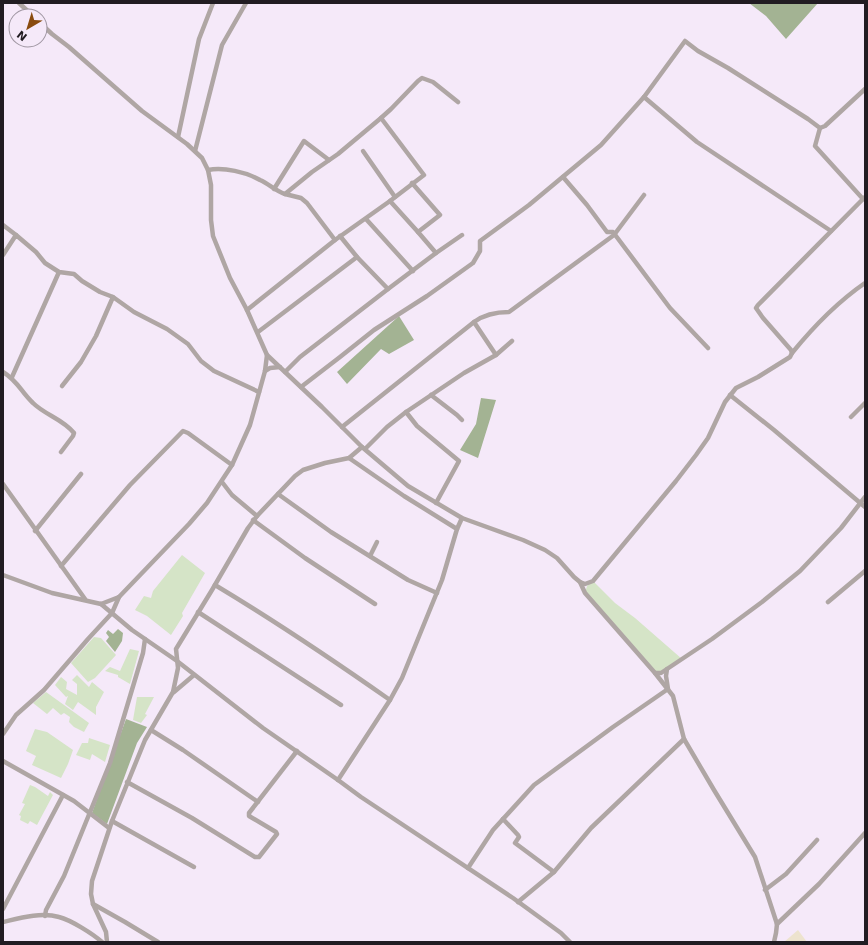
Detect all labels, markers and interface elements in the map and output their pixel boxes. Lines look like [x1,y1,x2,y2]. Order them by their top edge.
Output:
north arrow [8,8,48,48]
text: N [15,28,30,43]

